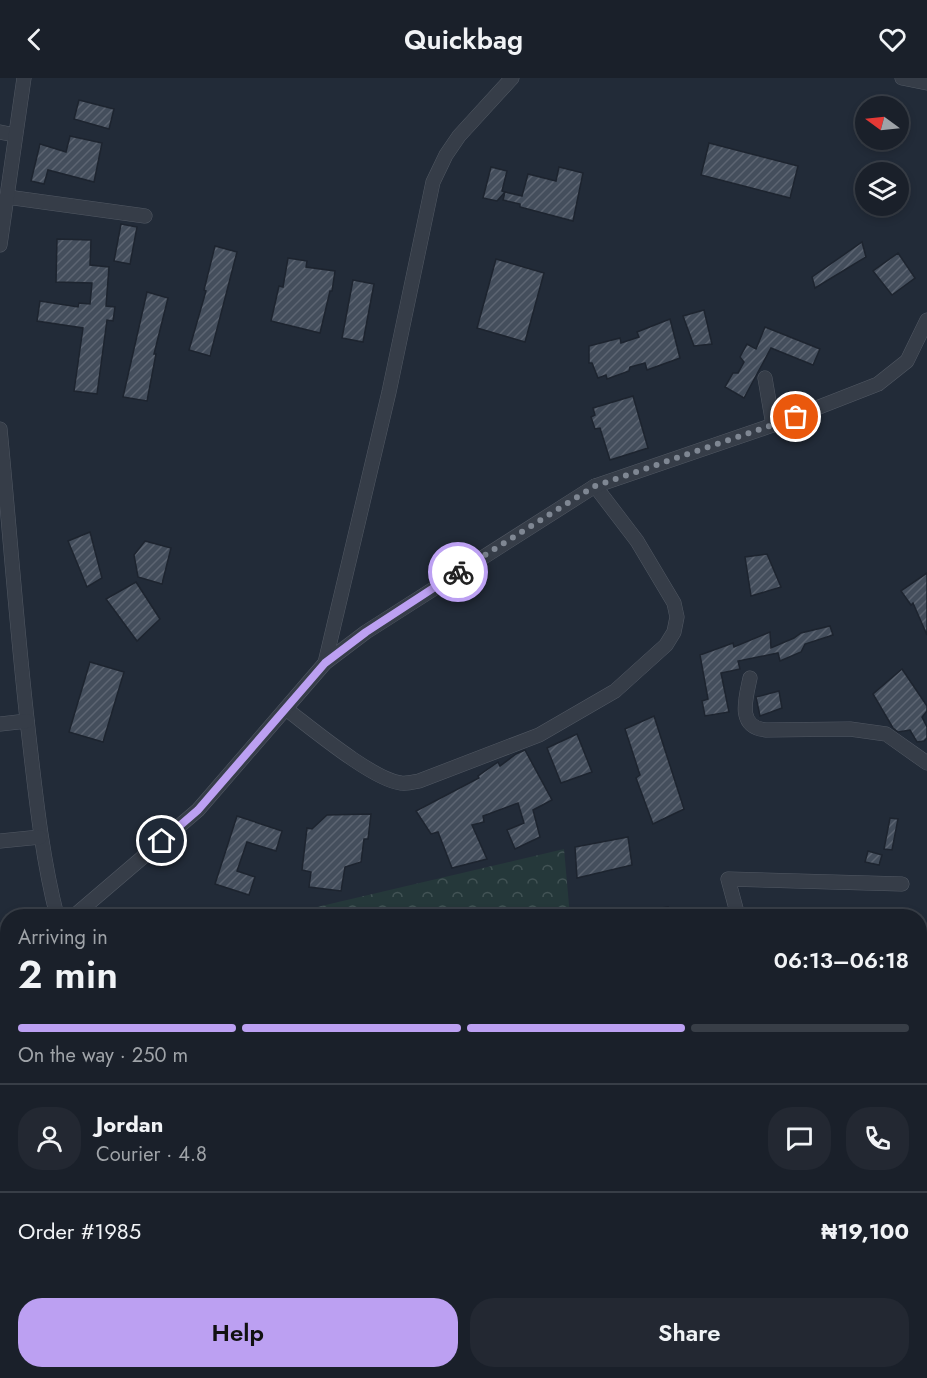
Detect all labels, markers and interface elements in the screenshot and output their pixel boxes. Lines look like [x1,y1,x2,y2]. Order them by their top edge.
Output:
text: Quickbag [404,20,523,59]
icon: back [18,23,51,56]
icon: heart [876,23,909,56]
north arrow [855,96,909,150]
map controls [855,96,909,216]
button: layers [855,162,909,216]
pin [770,391,821,442]
icon: bag [779,400,812,433]
courier [428,542,488,602]
icon: bike [442,556,475,589]
pin [136,815,187,866]
icon: home [145,824,178,857]
text: Arriving in [18,923,108,952]
text: 06:13–06:18 [774,944,909,976]
text: 2 min [18,946,118,1003]
text: On the way · 250 m [18,1041,188,1070]
button: person [18,1107,81,1170]
button: chat [768,1107,831,1170]
button: phone [846,1107,909,1170]
text: Jordan [96,1108,163,1140]
text: Courier · 4.8 [96,1140,207,1169]
text: Order #1985 [18,1215,141,1247]
text: ₦19,100 [821,1215,909,1247]
button: Help [18,1298,458,1367]
button: Share [470,1298,909,1367]

